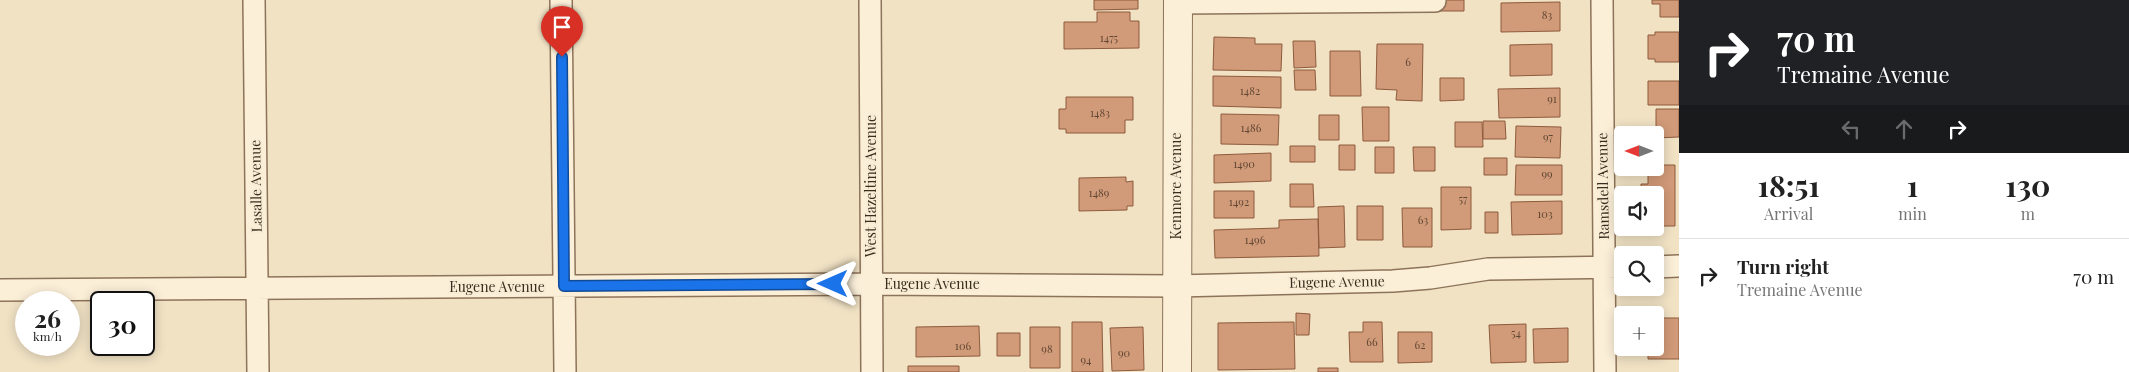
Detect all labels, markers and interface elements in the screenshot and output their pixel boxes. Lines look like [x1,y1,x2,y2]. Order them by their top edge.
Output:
pin [541,6,583,57]
house number: 83 [1542,7,1552,22]
icon: arrive [548,13,576,41]
text: 70 m [1777,14,1855,61]
icon: right [1694,20,1759,85]
house number: 1475 [1100,30,1119,45]
house number: 6 [1405,54,1411,69]
text: Tremaine Avenue [1777,59,1950,89]
house number: 1482 [1240,83,1260,98]
house number: 91 [1547,91,1557,106]
house number: 1483 [1090,105,1110,120]
street label: West Hazeltine Avenue [861,115,880,258]
icon: left [1837,115,1865,143]
icon: ahead [1890,115,1918,143]
icon: right [1943,115,1971,143]
house number: 1486 [1241,120,1262,135]
north arrow [1614,126,1664,176]
map controls [1614,126,1664,356]
house number: 97 [1543,129,1554,144]
street label: Ramsdell Avenue [1592,132,1613,240]
street label: Kenmore Avenue [1166,133,1185,239]
street label: Lasalle Avenue [245,140,266,232]
house number: 1490 [1233,156,1255,171]
text: 18:51 [1757,165,1820,205]
text: 1 [1907,165,1918,205]
text: 130 [2005,165,2050,205]
house number: 99 [1541,166,1553,181]
house number: 1489 [1089,185,1110,200]
button: sound [1614,186,1664,236]
house number: 57 [1458,191,1468,206]
house number: 1492 [1229,194,1249,209]
text: Arrival [1764,203,1813,224]
text: min [1898,203,1927,224]
text: m [2021,203,2035,224]
house number: 103 [1537,206,1553,221]
house number: 63 [1418,212,1428,227]
house number: 1496 [1245,232,1266,247]
button: search [1614,246,1664,296]
text: Turn right [1737,253,1829,279]
position arrow [806,257,858,309]
icon: right [1694,262,1722,290]
text: 70 m [2073,263,2114,289]
street label: Eugene Avenue [1289,271,1385,292]
street label: Eugene Avenue [884,274,980,293]
street label: Eugene Avenue [449,277,545,296]
text: Tremaine Avenue [1737,279,1863,300]
speed limit sign: 30 [90,291,155,356]
text: 26 [34,301,61,334]
button: + [1614,306,1664,356]
house number: 54 [1511,325,1522,340]
text: km/h [33,328,62,344]
house number: 66 [1366,334,1378,349]
house number: 62 [1415,337,1425,352]
house number: 106 [955,338,971,353]
house number: 98 [1041,341,1053,356]
house number: 90 [1118,345,1130,360]
house number: 94 [1080,352,1092,367]

